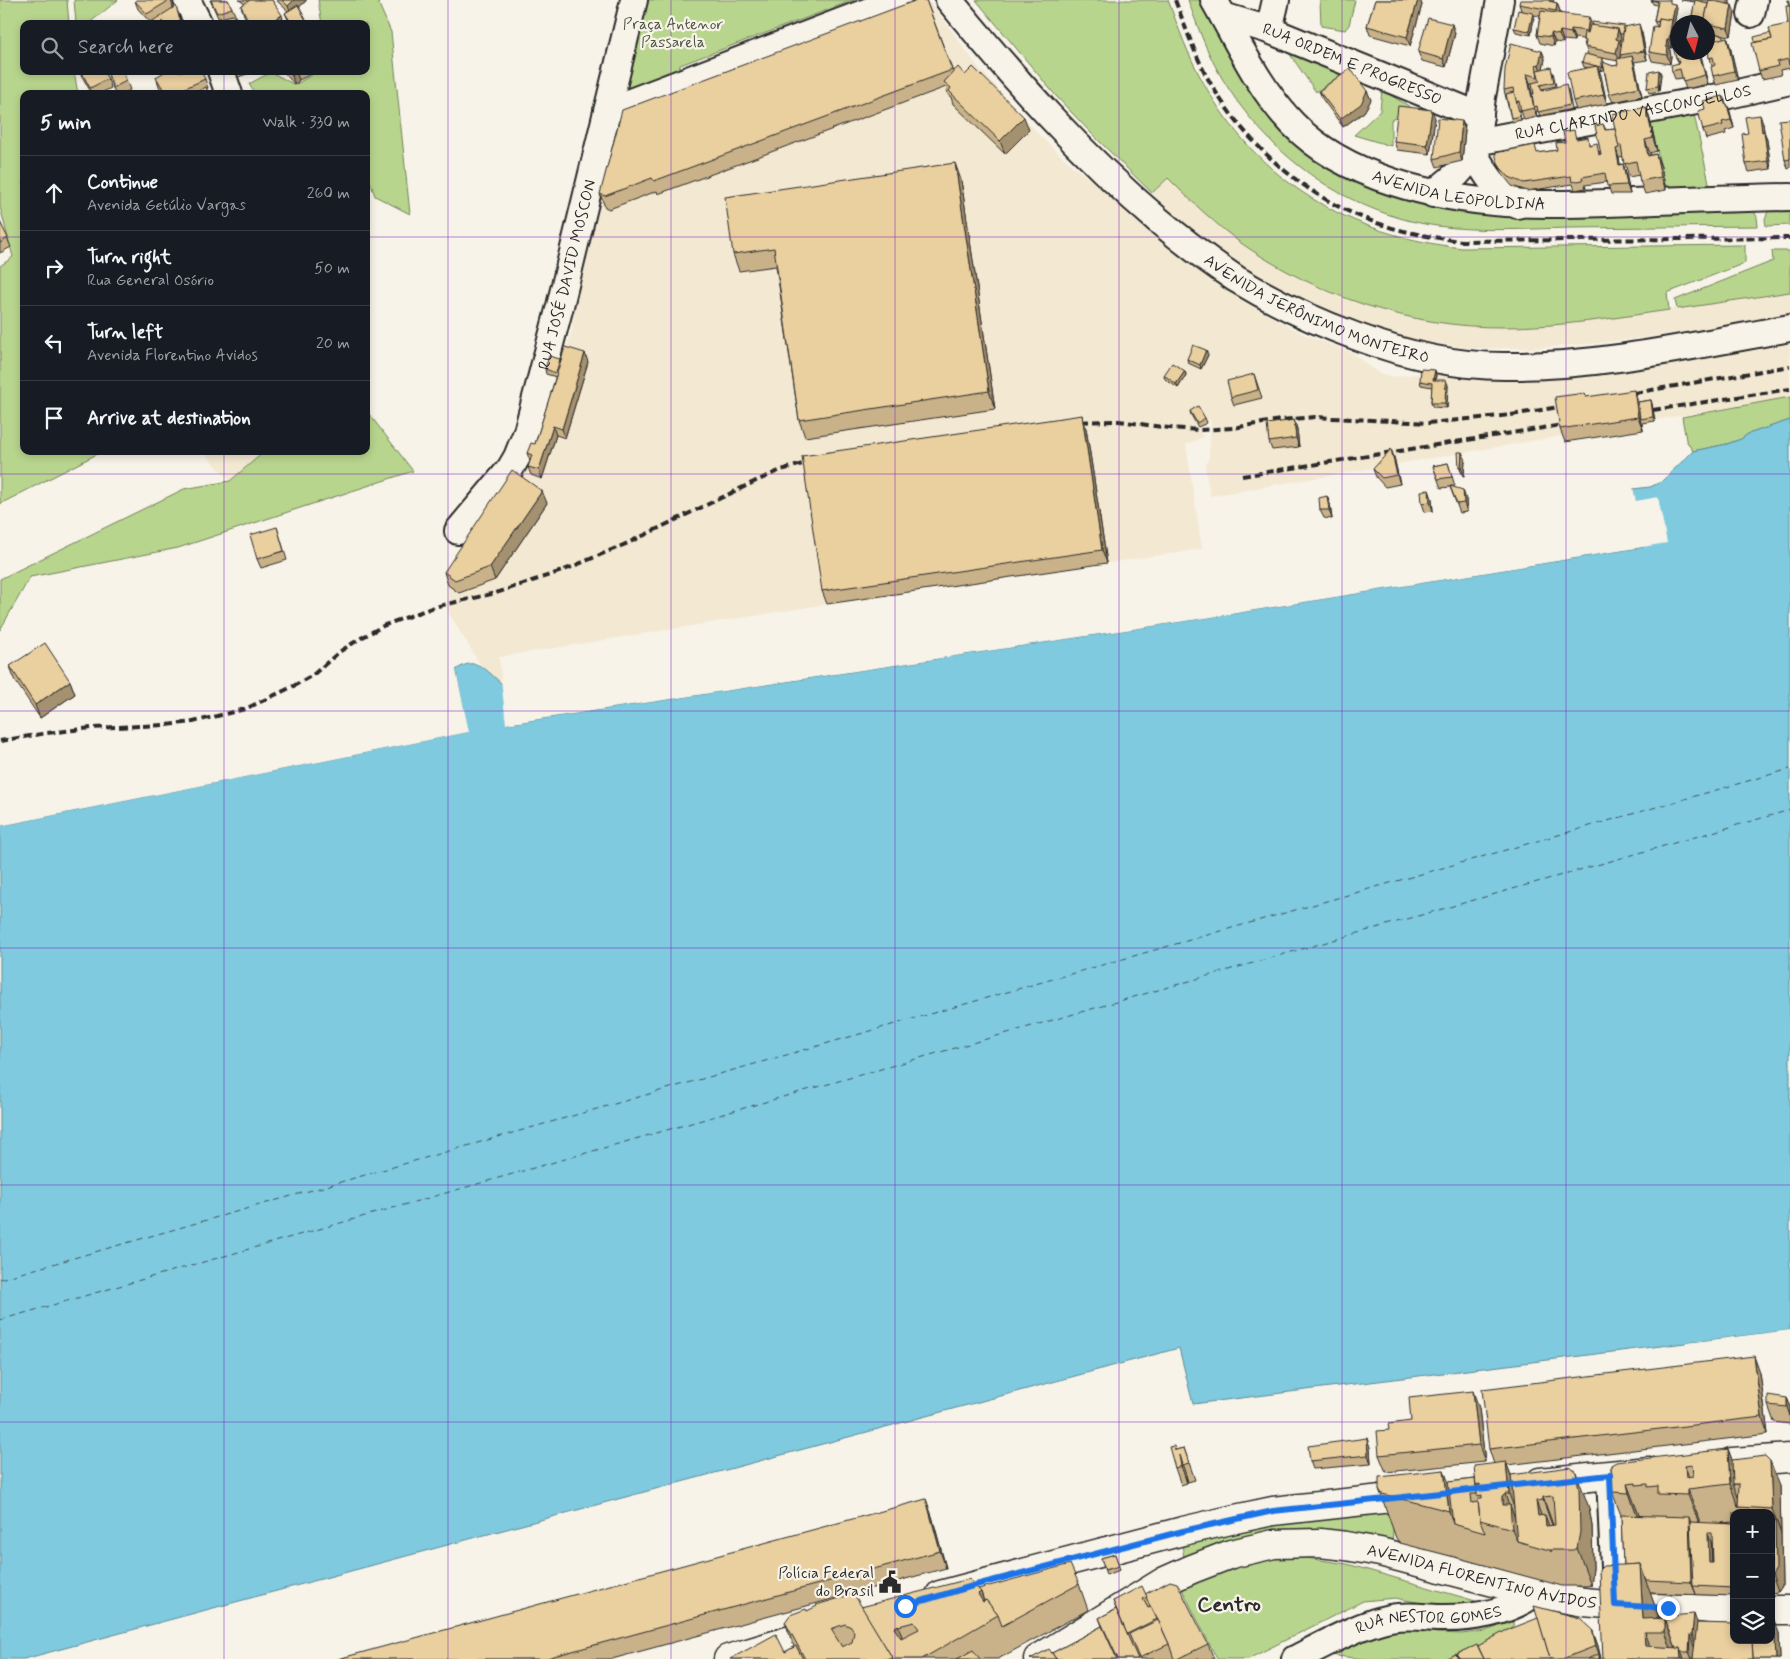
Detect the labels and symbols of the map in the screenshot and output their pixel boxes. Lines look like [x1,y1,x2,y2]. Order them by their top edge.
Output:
park label: Praça Antenor Passarela [623,14,723,53]
north arrow [1670,15,1715,60]
street label: RUA ORDEM E PROGRESSO [1260,18,1445,110]
street label: RUA CLARINDO VASCONCELLOS [1513,80,1754,145]
street label: AVENIDA LEOPOLDINA [1369,165,1546,215]
street label: RUA JOSÉ DAVID MOSCON [533,177,601,372]
street label: AVENIDA JERÔNIMO MONTEIRO [1200,249,1431,368]
street label: AVENIDA FLORENTINO AVIDOS [1365,1539,1597,1614]
place label: Polícia Federal do Brasil [778,1563,874,1602]
public building icon: Polícia Federal do Brasil [877,1569,903,1595]
district label: Centro [1197,1591,1261,1619]
route start [894,1595,917,1618]
route end [1657,1597,1680,1620]
street label: RUA NESTOR GOMES [1352,1600,1504,1639]

